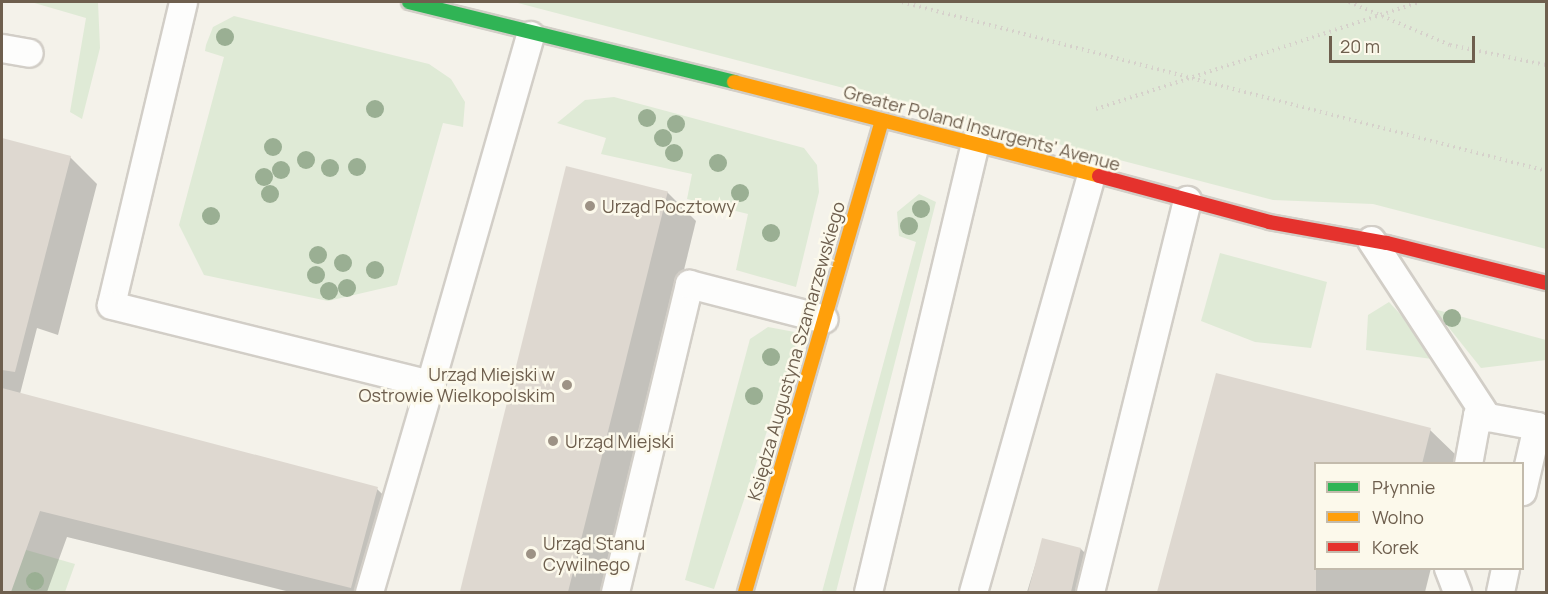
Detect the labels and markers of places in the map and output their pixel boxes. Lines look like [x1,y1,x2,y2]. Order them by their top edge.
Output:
place label: Urząd Pocztowy [602,195,736,217]
marker: Urząd Pocztowy [583,199,597,213]
place label: Urząd Miejski w Ostrowie Wielkopolskim [358,364,555,406]
marker: Urząd Miejski w Ostrowie Wielkopolskim [560,378,574,392]
place label: Urząd Miejski [565,430,674,452]
marker: Urząd Miejski [546,434,560,448]
place label: Urząd Stanu Cywilnego [543,533,645,576]
marker: Urząd Stanu Cywilnego [524,547,538,561]

